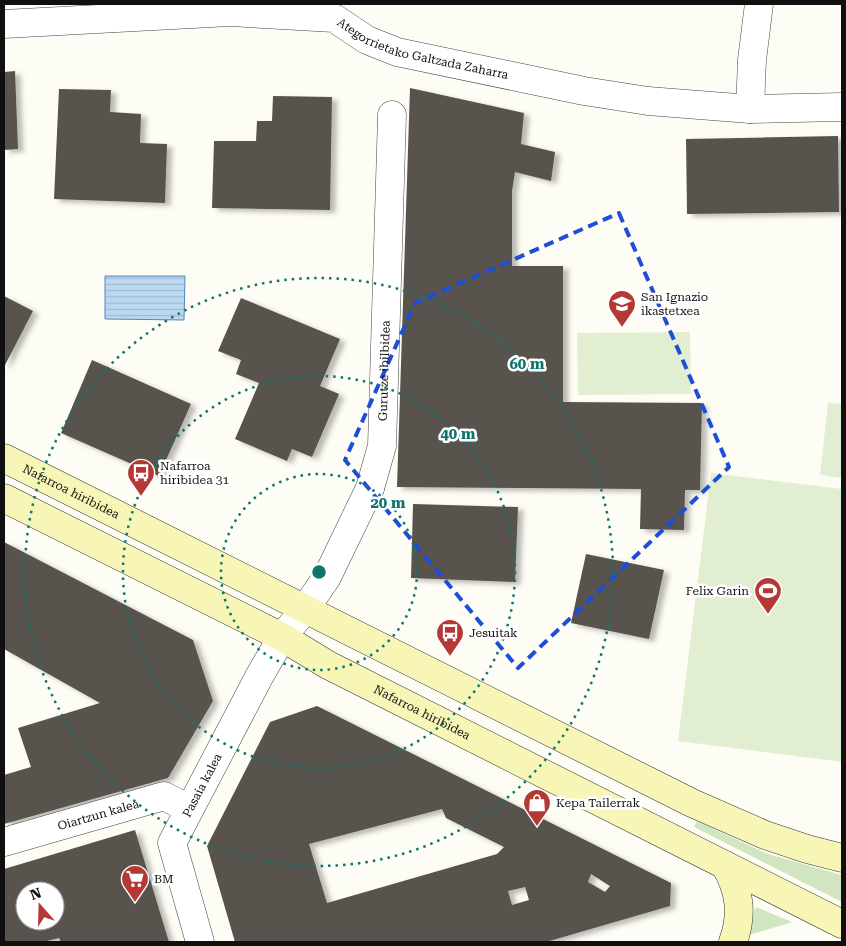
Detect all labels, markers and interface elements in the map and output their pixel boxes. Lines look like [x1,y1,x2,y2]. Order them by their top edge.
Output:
street label: Ategorrietako Galtzada Zaharra [335,15,510,82]
school or university icon: San Ignazio ikastetxea [607,289,637,328]
place label: San Ignazio ikastetxea [641,290,708,318]
street label: Gurutze ibilbidea [376,320,393,421]
text: 60 m [509,355,545,373]
text: 40 m [440,425,476,443]
bus stop icon: Nafarroa hiribidea 31 [126,458,156,497]
place label: Nafarroa hiribidea 31 [160,459,229,487]
street label: Nafarroa hiribidea [20,462,122,522]
text: 20 m [370,494,406,512]
centre of rings [310,563,328,581]
sports icon: Felix Garin [753,576,783,615]
place label: Felix Garin [686,584,749,598]
bus stop icon: Jesuitak [435,618,465,657]
place label: Jesuitak [469,626,518,640]
street label: Nafarroa hiribidea [371,682,473,743]
street label: Pasaia kalea [180,751,225,820]
shop icon: Kepa Tailerrak [522,788,552,827]
street label: Oiartzun kalea [56,796,141,833]
place label: Kepa Tailerrak [556,796,640,810]
supermarket icon: BM [120,864,150,903]
place label: BM [154,872,173,886]
north arrow [15,881,65,931]
text: N [28,884,44,903]

